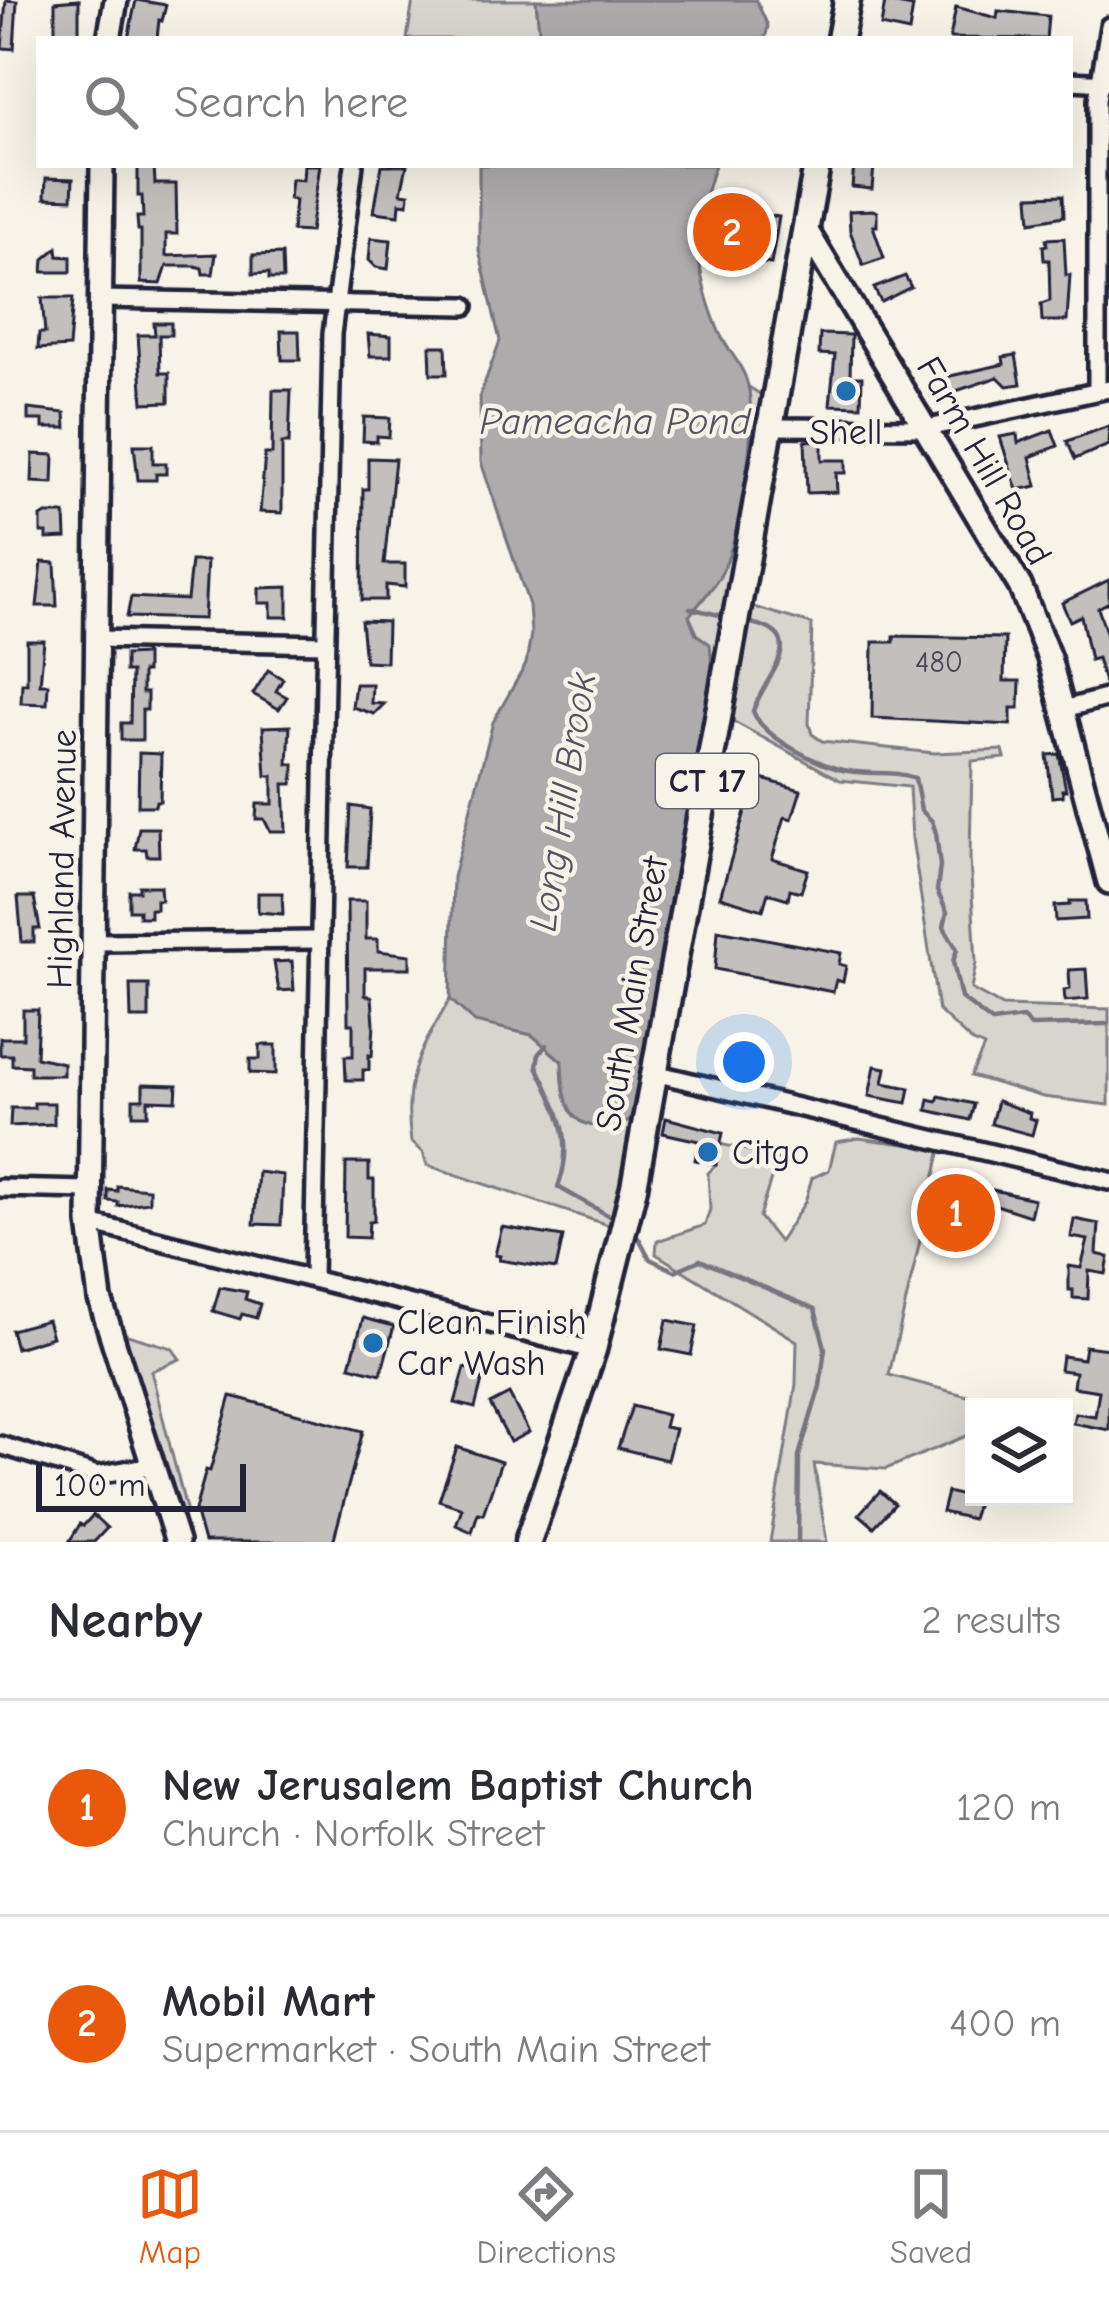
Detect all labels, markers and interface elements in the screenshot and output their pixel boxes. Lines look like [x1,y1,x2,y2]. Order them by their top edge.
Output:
search box [36,36,1073,168]
icon: search [78,69,144,135]
text: Search here [174,76,408,128]
pin: 2 [693,187,771,277]
street label: Farm Hill Road [908,350,1060,572]
marker: Shell [833,378,859,404]
water label: Pameacha Pond [479,399,752,444]
place label: Shell [810,412,882,453]
house number: 480 [915,645,963,680]
water label: Long Hill Brook [520,669,606,934]
street label: Highland Avenue [39,729,85,989]
road number: CT 17 [656,754,758,808]
street label: South Main Street [588,852,677,1134]
your location [714,1032,774,1092]
place label: Citgo [732,1132,810,1173]
marker: Citgo [695,1139,721,1165]
pin: 1 [917,1168,995,1258]
place label: Clean Finish Car Wash [397,1302,587,1384]
marker: Clean Finish Car Wash [360,1330,386,1356]
map controls [965,1398,1073,1506]
button: layers [965,1398,1073,1506]
scale bar [36,1458,246,1511]
text: 100 m [54,1466,146,1504]
text: Nearby [48,1591,202,1650]
text: 2 results [921,1598,1061,1643]
text: New Jerusalem Baptist Church [162,1759,754,1811]
text: 1 [79,1785,95,1830]
text: 120 m [956,1785,1061,1830]
text: Church · Norfolk Street [162,1811,544,1856]
text: Mobil Mart [162,1975,375,2027]
text: 2 [77,2001,97,2046]
text: 400 m [949,2001,1061,2046]
text: Supermarket · South Main Street [162,2027,710,2072]
tab: Map [137,2161,203,2271]
tab: Directions [477,2161,616,2271]
tab: Saved [890,2161,972,2271]

